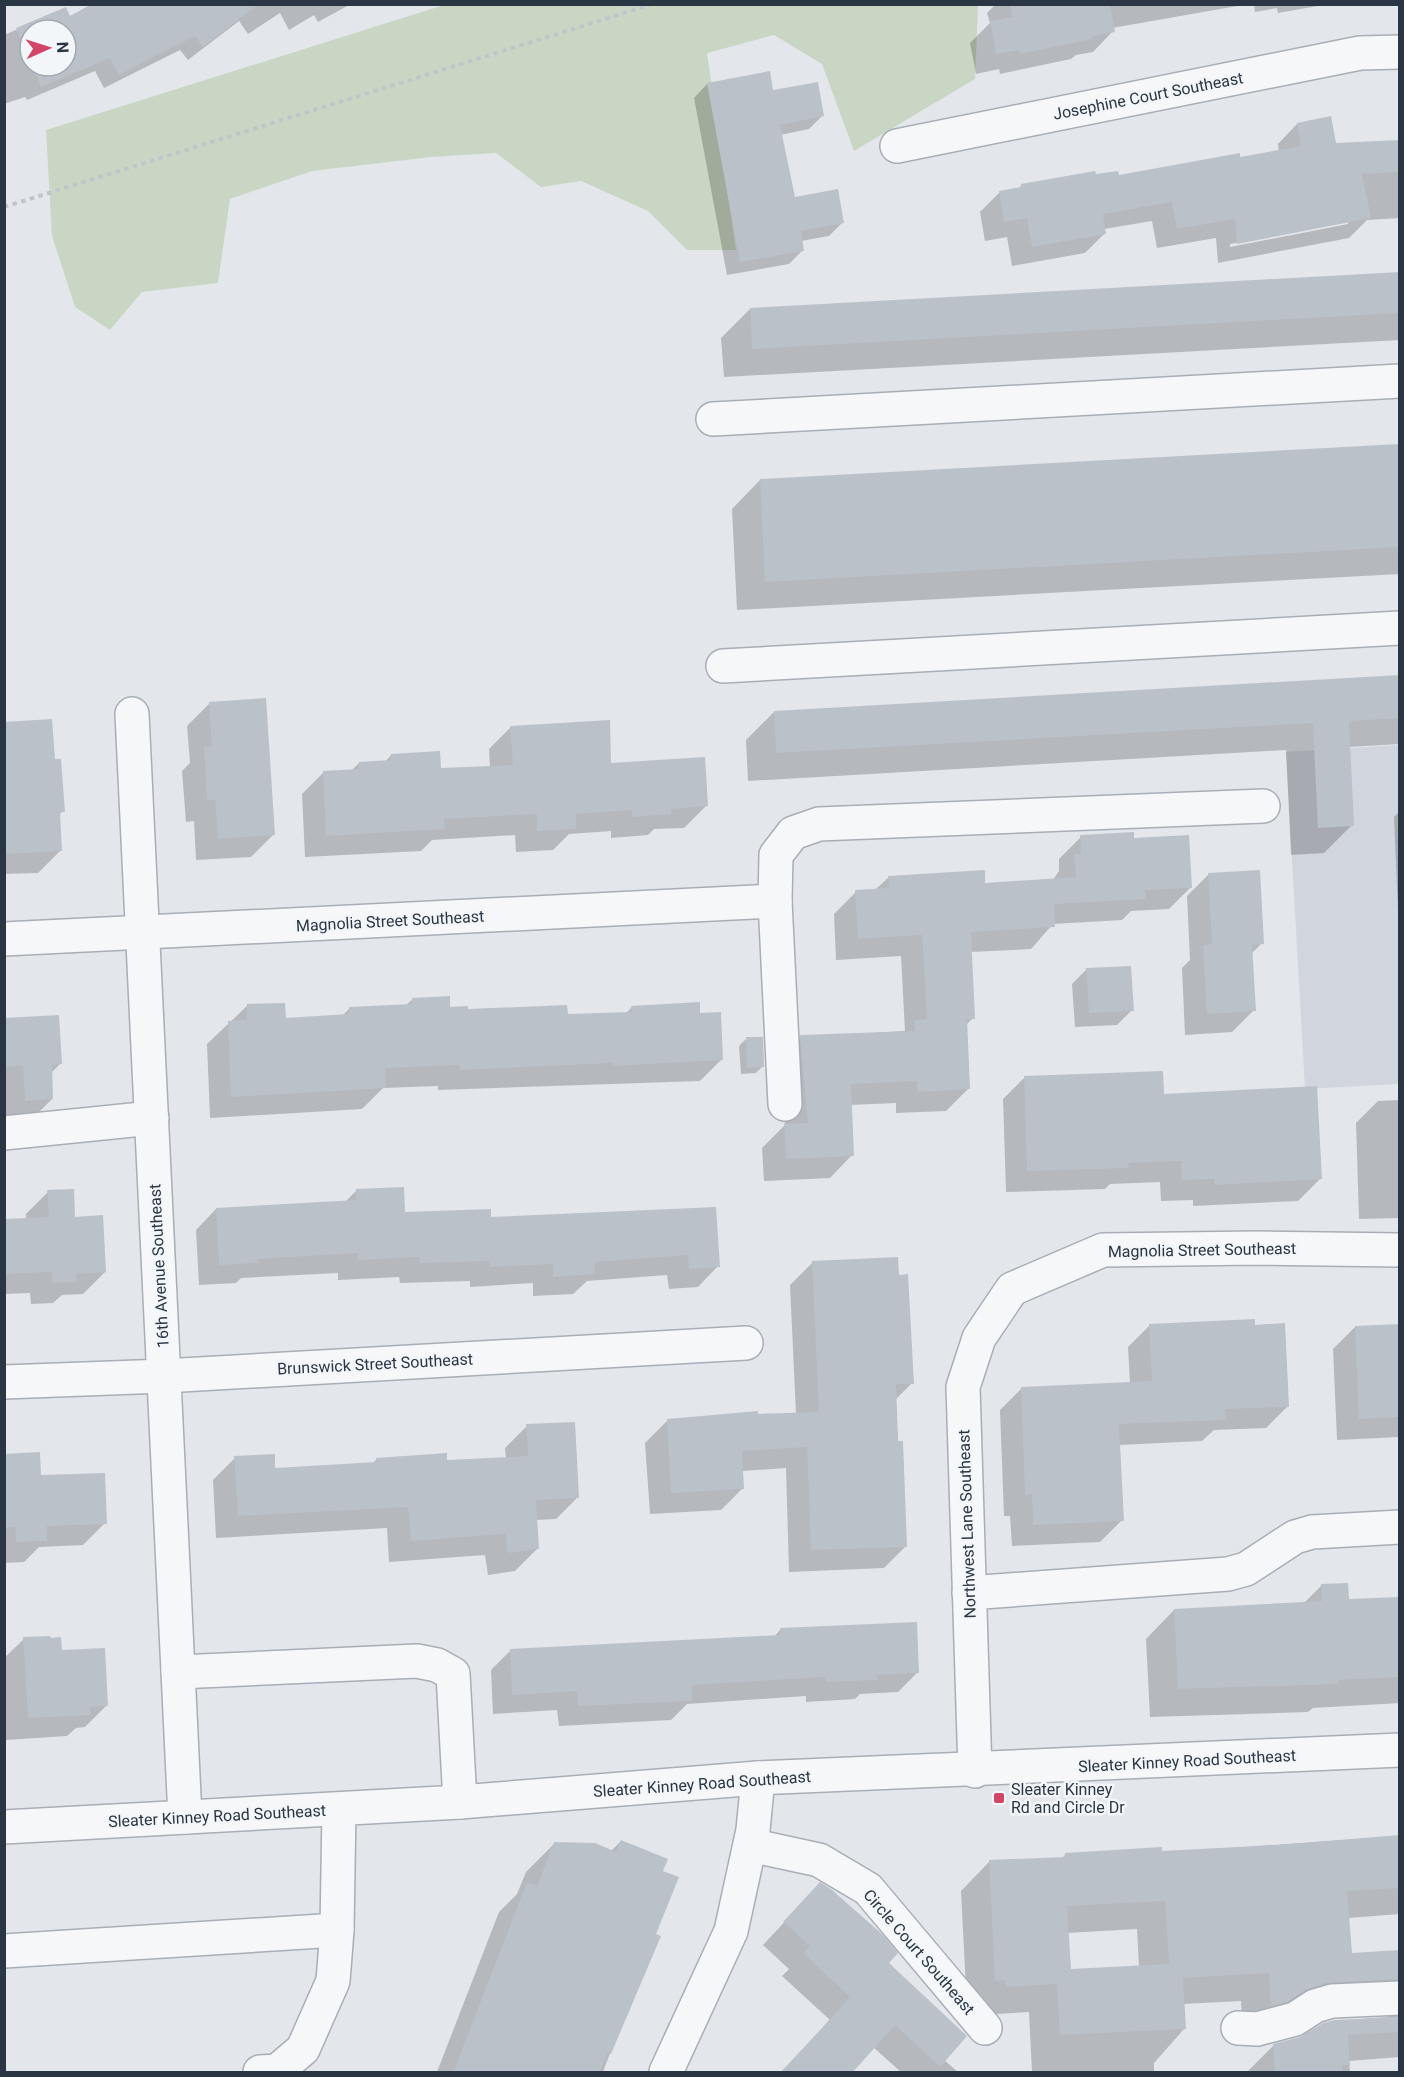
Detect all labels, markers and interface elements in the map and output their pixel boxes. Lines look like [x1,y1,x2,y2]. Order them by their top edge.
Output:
north arrow [18,18,78,78]
text: N [53,41,72,53]
street label: Josephine Court Southeast [1051,68,1245,124]
street label: Magnolia Street Southeast [295,907,485,935]
street label: 16th Avenue Southeast [145,1183,173,1349]
street label: Magnolia Street Southeast [1108,1239,1296,1261]
street label: Brunswick Street Southeast [277,1349,473,1379]
street label: Northwest Lane Southeast [954,1429,980,1619]
street label: Sleater Kinney Road Southeast [1078,1746,1296,1776]
street label: Sleater Kinney Road Southeast [593,1767,811,1801]
place label: Sleater Kinney Rd and Circle Dr [1011,1780,1125,1817]
marker: Sleater Kinney Rd and Circle Dr [992,1791,1006,1805]
street label: Sleater Kinney Road Southeast [108,1801,326,1831]
street label: Circle Court Southeast [859,1885,979,2019]

